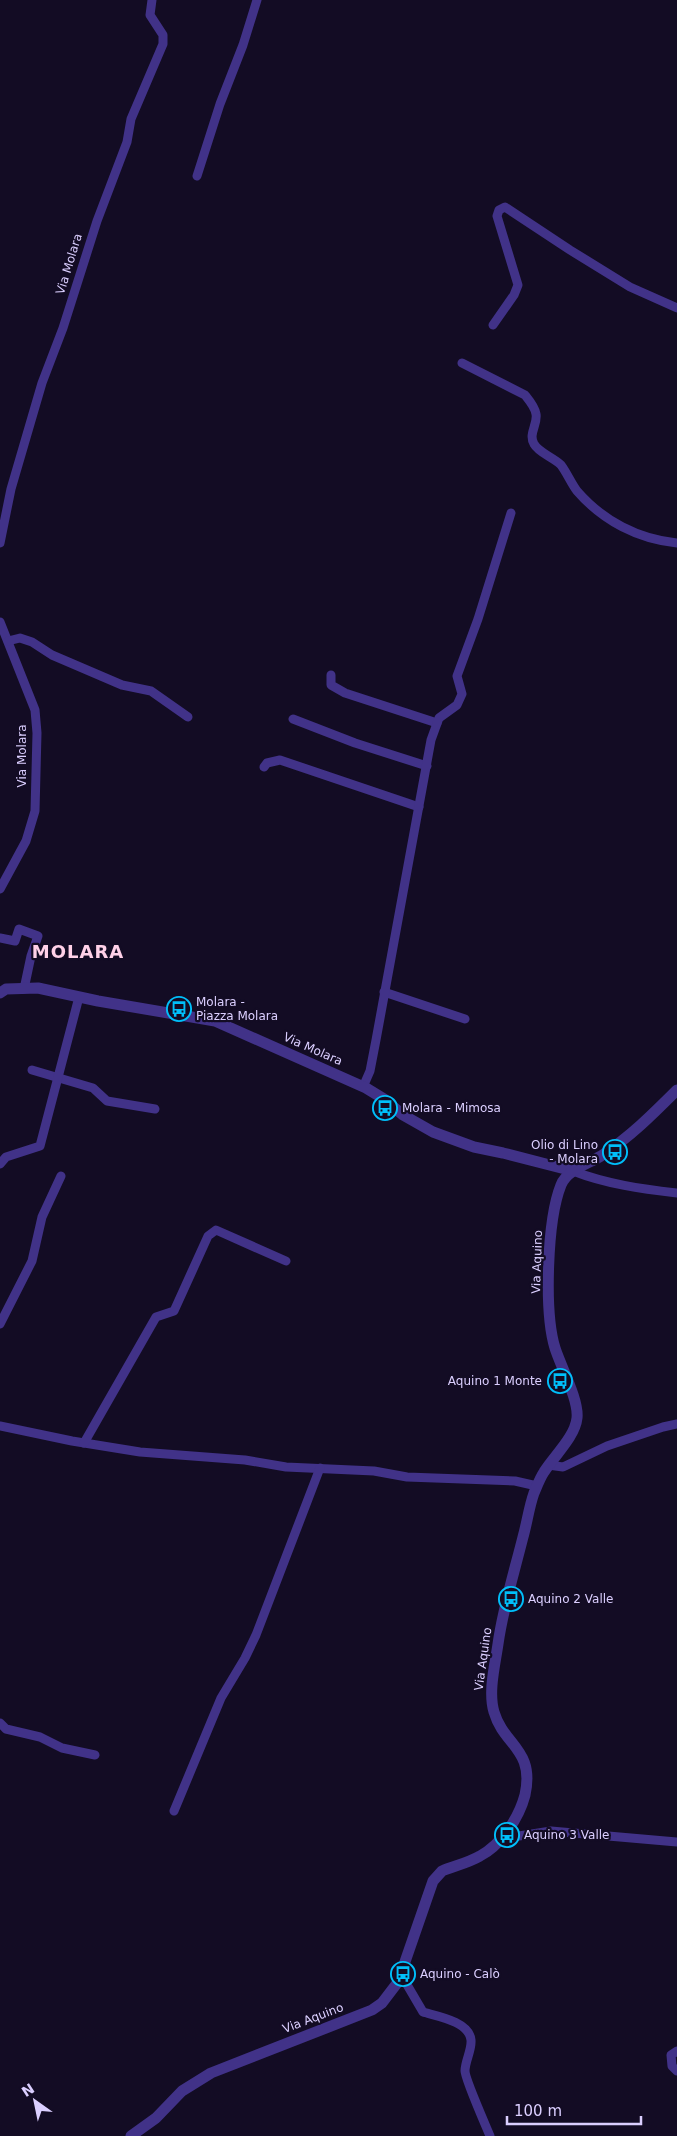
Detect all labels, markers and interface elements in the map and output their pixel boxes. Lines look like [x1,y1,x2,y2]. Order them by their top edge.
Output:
street label: Via Molara [53,232,85,296]
street label: Via Molara [15,724,29,788]
district label: MOLARA [32,941,124,962]
place label: Molara - Piazza Molara [196,995,278,1023]
bus stop icon: Molara - Piazza Molara [166,996,192,1022]
street label: Via Molara [281,1030,345,1068]
bus stop icon: Molara - Mimosa [372,1095,398,1121]
place label: Molara - Mimosa [402,1101,501,1115]
place label: Olio di Lino - Molara [531,1138,598,1166]
bus stop icon: Olio di Lino - Molara [602,1139,628,1165]
street label: Via Aquino [529,1230,545,1294]
bus stop icon: Aquino 1 Monte [547,1368,573,1394]
place label: Aquino 1 Monte [448,1374,542,1388]
bus stop icon: Aquino 2 Valle [498,1586,524,1612]
place label: Aquino 2 Valle [528,1592,613,1606]
street label: Via Aquino [472,1626,494,1692]
bus stop icon: Aquino 3 Valle [494,1822,520,1848]
place label: Aquino 3 Valle [524,1828,609,1842]
bus stop icon: Aquino - Calò [390,1961,416,1987]
place label: Aquino - Calò [420,1967,500,1981]
street label: Via Aquino [281,2000,345,2036]
north arrow [10,2076,60,2126]
text: N [19,2080,37,2100]
scale bar [507,2094,641,2126]
text: 100 m [514,2102,562,2120]

